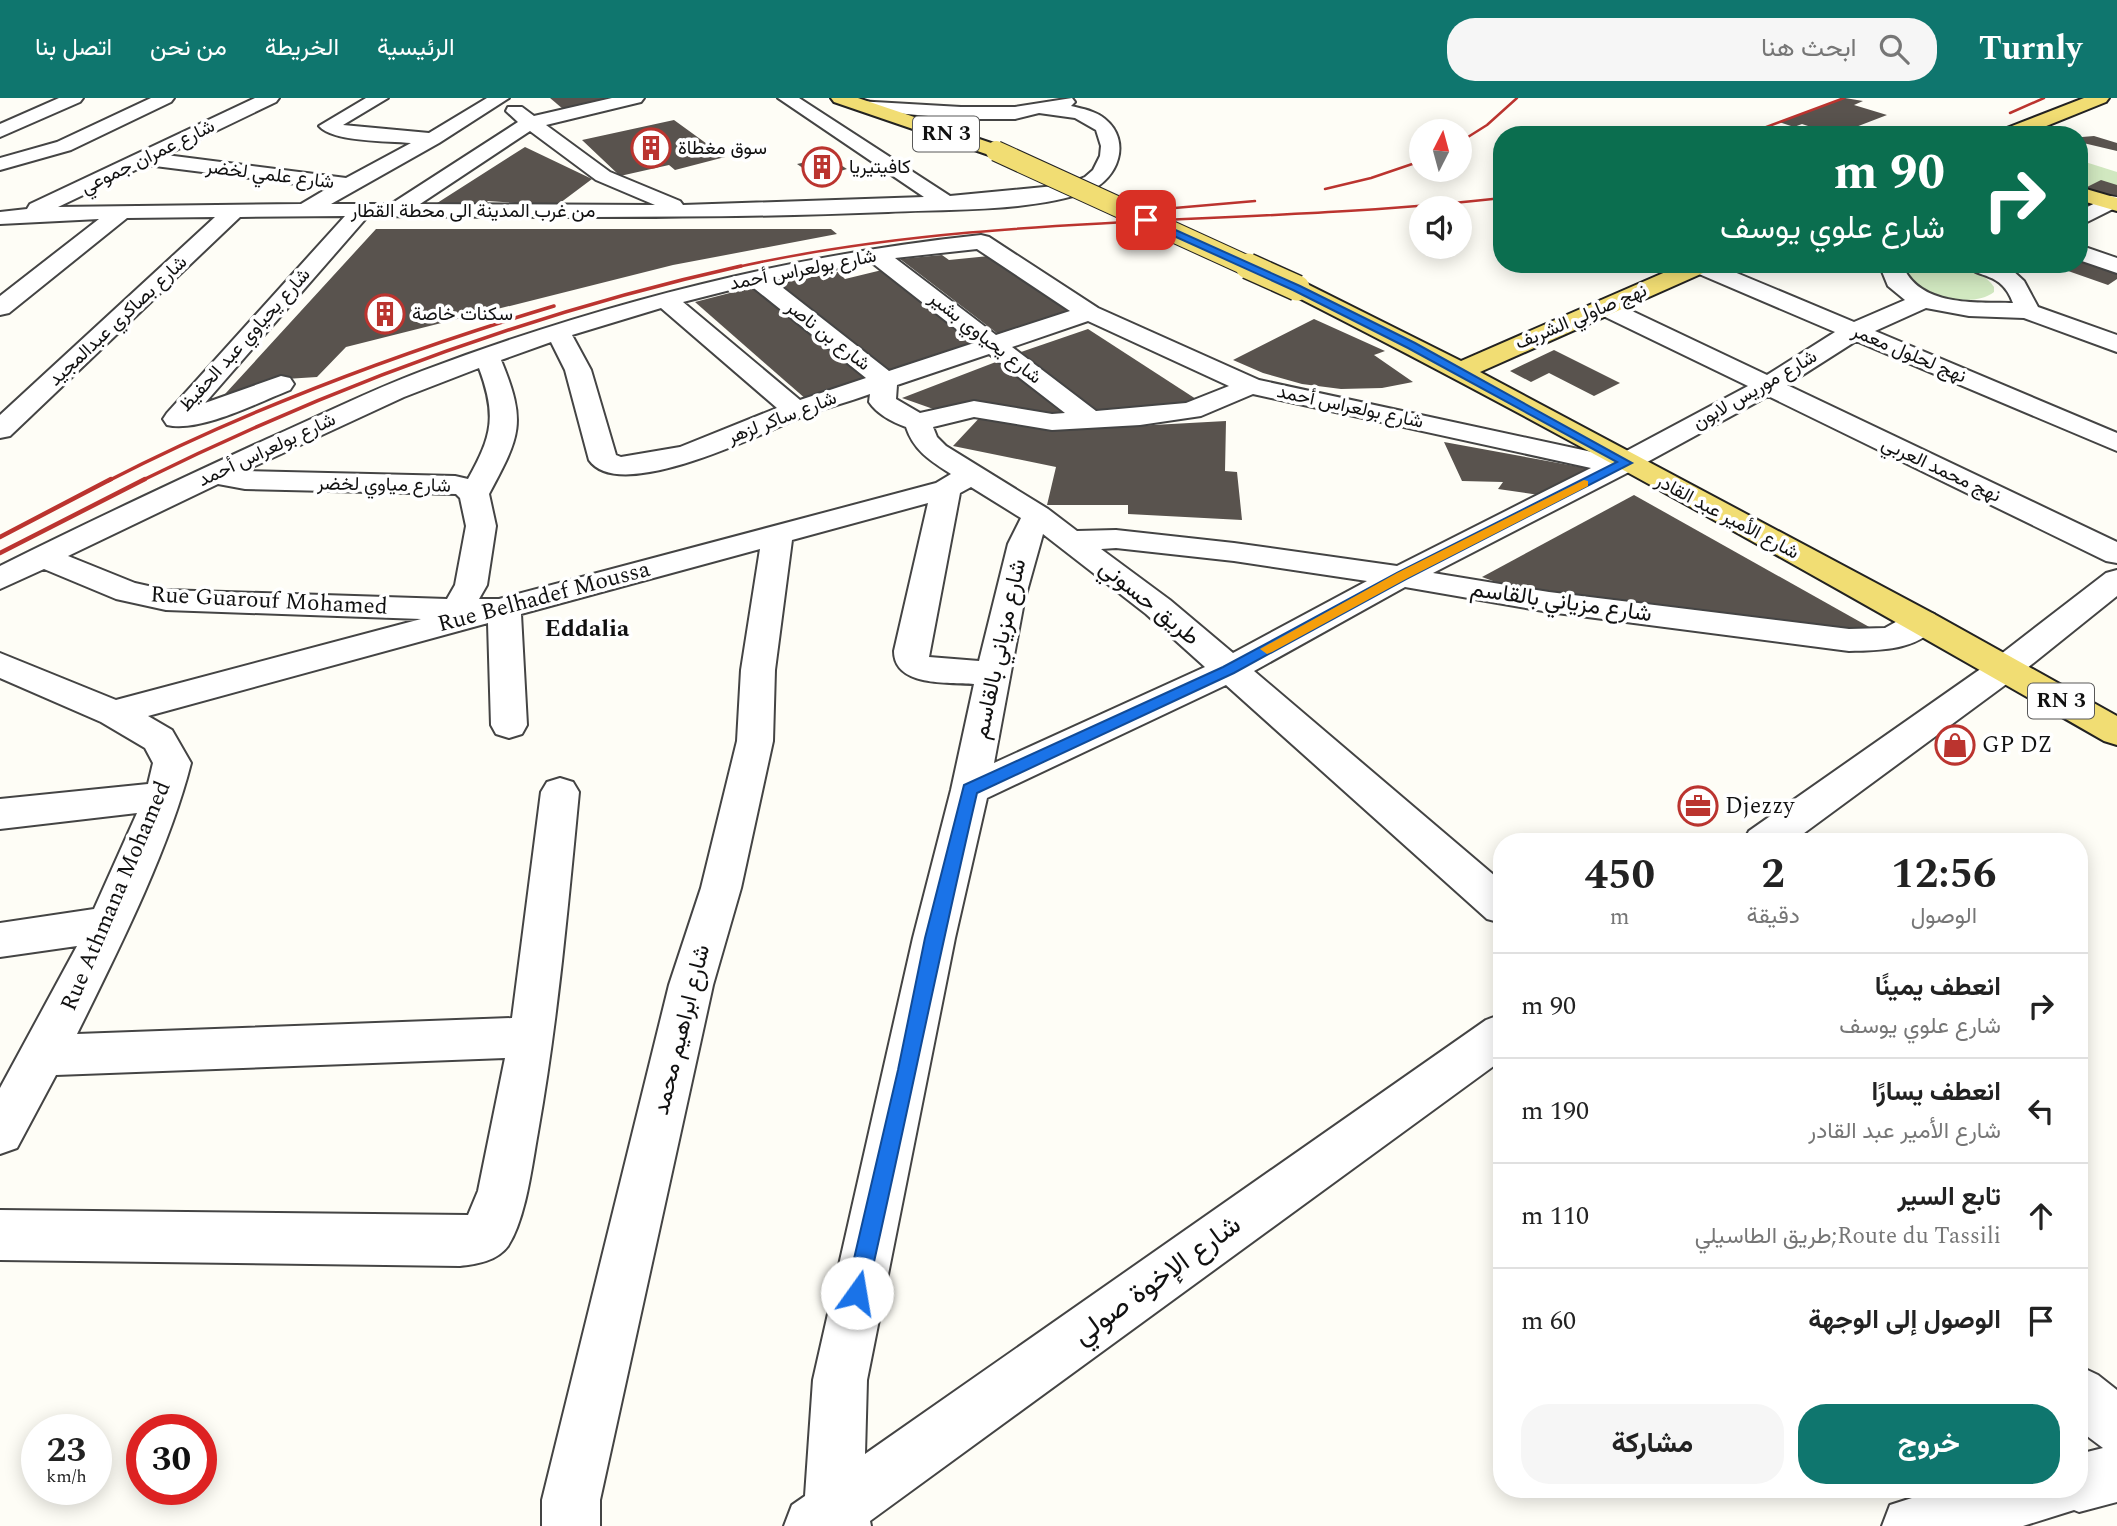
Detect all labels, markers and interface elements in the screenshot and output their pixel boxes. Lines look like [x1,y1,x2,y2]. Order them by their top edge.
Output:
search box [1447,18,1937,81]
text: Turnly [1979,24,2082,74]
text: ابحث هنا [1761,28,1857,68]
text: اتصل بنا [35,30,112,66]
text: من نحن [150,30,227,66]
text: الخريطة [265,30,339,66]
text: الرئيسية [377,30,455,66]
icon: search [1875,30,1913,68]
street label: شارع عمران جموعي [76,112,220,202]
road number: RN 3 [913,117,979,152]
north arrow [1409,119,1472,182]
map controls [1409,119,1472,259]
building icon: سوق مغطاة [630,127,672,169]
place label: سوق مغطاة [678,134,767,163]
text: 90 m [1834,136,1945,211]
building icon: كافيتيريا [801,146,843,188]
street label: شارع علمي لخضر [203,153,336,197]
place label: كافيتيريا [849,153,911,182]
icon: right [1969,154,2060,245]
pin [1116,190,1176,250]
button: sound [1409,196,1472,259]
street label: من غرب المدينة الى محطة القطار [350,197,595,226]
icon: arrive [1127,201,1165,239]
text: شارع علوي يوسف [1720,204,1945,253]
street label: شارع بولعراس أحمد [727,242,879,298]
street label: شارع بصاكري عبدالمجيد [42,249,194,393]
street label: شارع يحياوي عبد الحفيظ [172,261,318,419]
street label: نهج صاولي الشربف [1511,276,1651,358]
street label: شارع يحياوي بشير [921,284,1048,392]
building icon: سكنات خاصة [364,293,406,335]
street label: شارع بن ناصر [779,293,877,378]
place label: سكنات خاصة [412,300,513,329]
street label: نهج لحلول معمر [1846,316,1971,391]
street label: شارع موريس لابون [1687,342,1823,438]
street label: شارع بولعراس أحمد [1274,377,1426,437]
street label: شارع ساكر لزهر [722,384,841,453]
street label: شارع بولعراس أحمد [193,405,341,495]
street label: نهج محمد العربي [1876,430,2006,510]
street label: شارع الأمير عبد القادر [1649,466,1804,567]
street label: شارع مياوي لخضر [316,469,451,501]
street label: طريق حسوني [1091,551,1207,655]
street label: Rue Belhadef Moussa [434,552,654,642]
street label: شارع مزياني بالقاسم [964,556,1036,742]
street label: شارع مزياني بالقاسم [1468,572,1654,632]
street label: Rue Guarouf Mohamed [149,577,389,625]
district label: Eddalia [545,611,630,647]
road number: RN 3 [2028,684,2094,718]
shop icon: GP DZ [1934,724,1976,766]
place label: GP DZ [1982,728,2052,763]
street label: Rue Athmana Mohamed [52,775,180,1017]
office icon: Djezzy [1677,785,1719,827]
place label: Djezzy [1725,789,1795,824]
text: 2 [1761,843,1785,906]
text: 12:56 [1891,843,1997,906]
text: 450 [1584,844,1655,907]
text: دقيقة [1746,899,1800,934]
text: الوصول [1911,899,1977,934]
text: m [1610,900,1630,935]
street label: شارع ابراهيم محمد [644,941,720,1119]
text: انعطف يمينًا [1875,967,2001,1007]
text: 90 m [1521,986,1576,1026]
icon: right [2022,987,2060,1025]
text: شارع علوي يوسف [1839,1009,2001,1044]
text: انعطف يسارًا [1871,1072,2001,1112]
text: 190 m [1521,1091,1589,1131]
icon: left [2022,1092,2060,1130]
text: شارع الأمير عبد القادر [1808,1114,2001,1149]
text: تابع السير [1898,1177,2001,1217]
text: 110 m [1521,1196,1589,1236]
icon: ahead [2022,1197,2060,1235]
street label: شارع الإخوة صولي [1064,1204,1250,1356]
text: Route du Tassili;طريق الطاسيلي [1695,1219,2001,1254]
position arrow [820,1256,894,1330]
text: الوصول إلى الوجهة [1808,1300,2001,1340]
text: 60 m [1521,1301,1576,1341]
icon: arrive [2022,1302,2060,1340]
button: مشاركة [1521,1404,1784,1484]
button: خروج [1798,1404,2060,1484]
speed limit sign: 30 [126,1414,217,1505]
text: 23 [47,1424,86,1477]
text: km/h [46,1463,87,1490]

